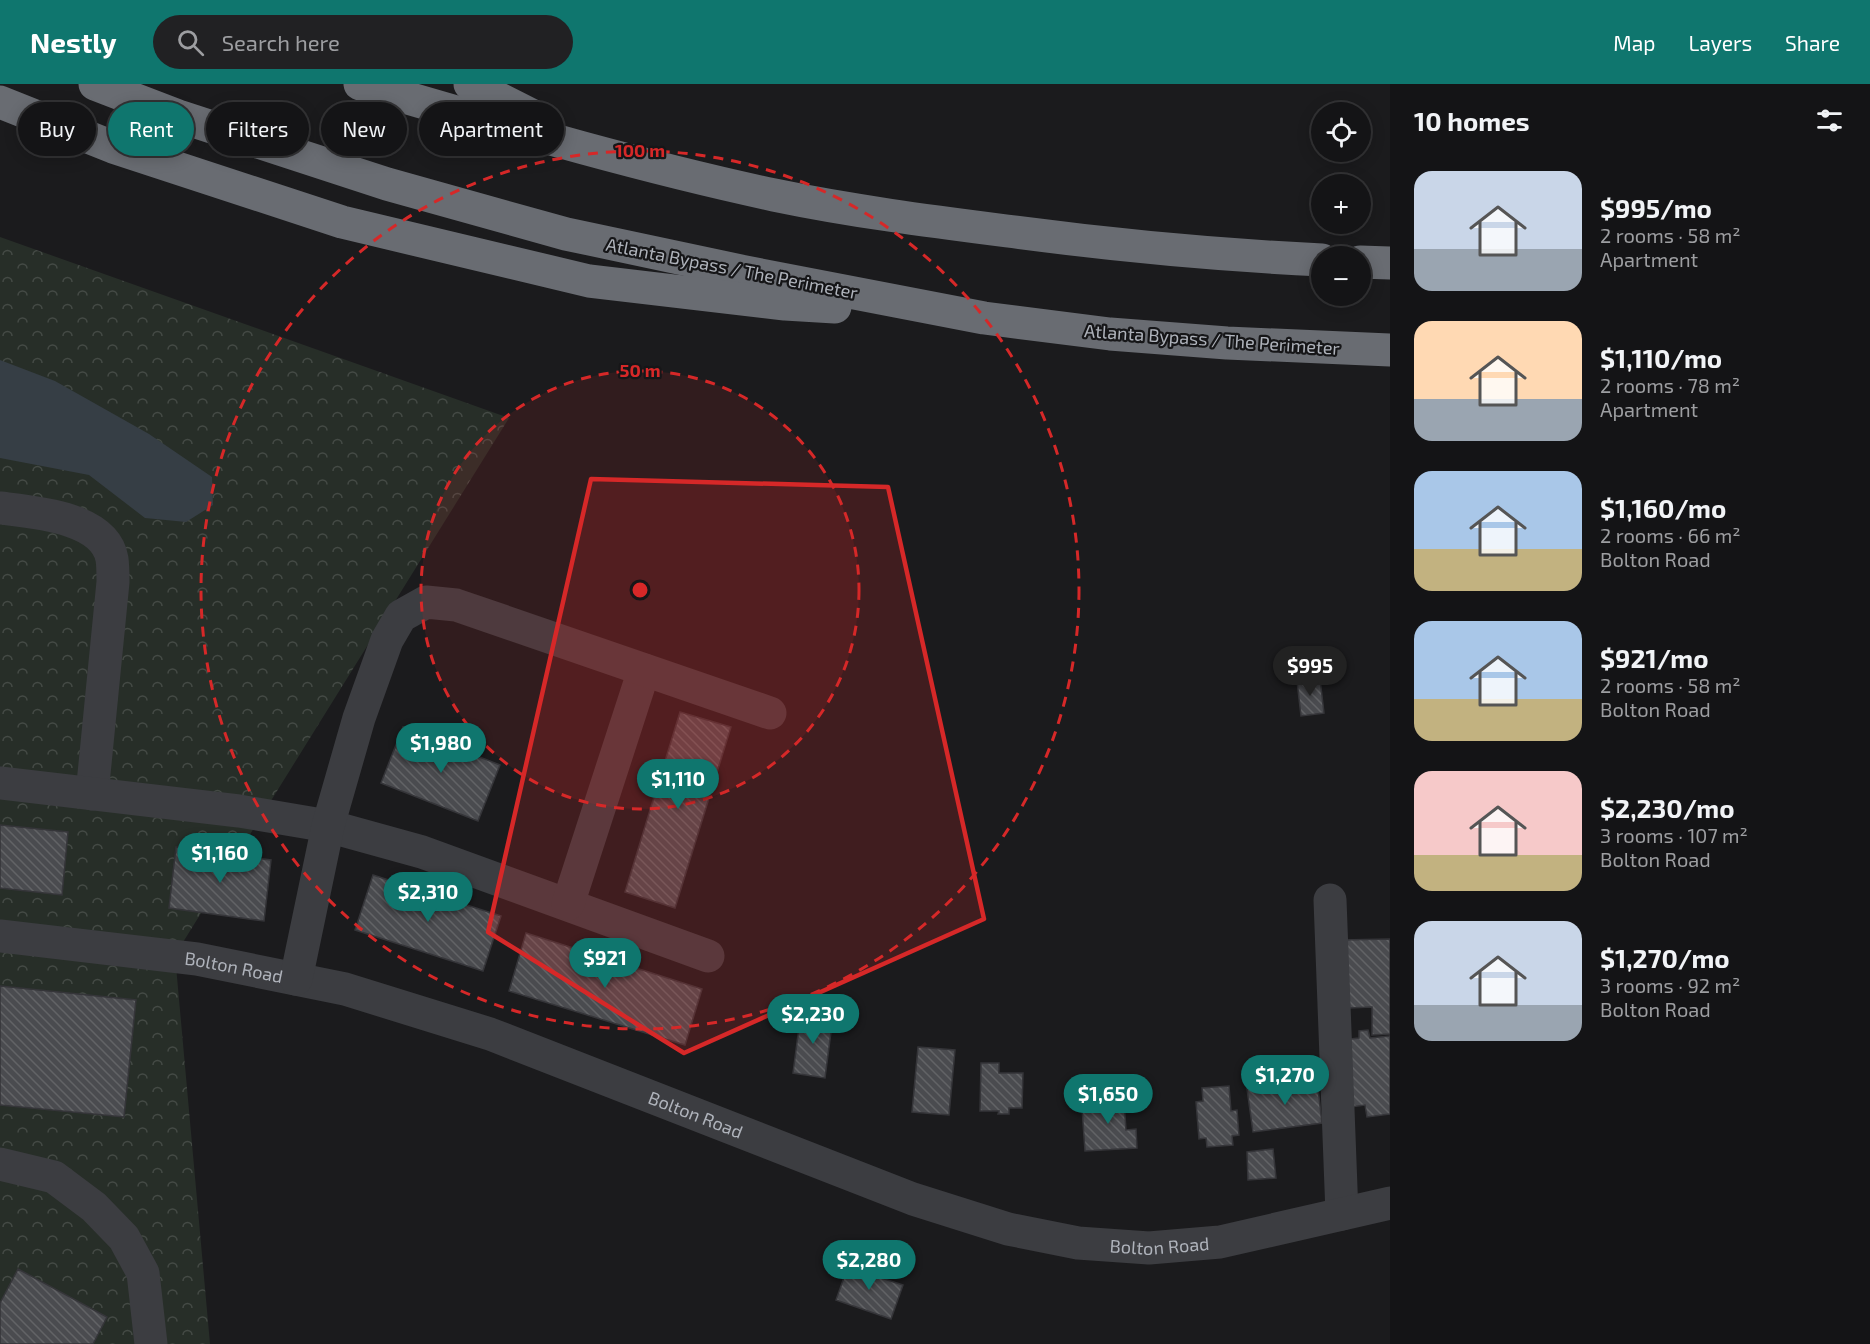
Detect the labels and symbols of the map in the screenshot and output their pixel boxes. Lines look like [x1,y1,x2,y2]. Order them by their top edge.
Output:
text: 100 m [615,139,665,161]
street label: Atlanta Bypass / The Perimeter [604,233,860,303]
street label: Atlanta Bypass / The Perimeter [1083,319,1341,359]
text: 50 m [619,359,661,381]
centre of rings [630,580,650,600]
pin: $995 [1274,646,1346,697]
pin: $1,980 [392,723,490,774]
pin: $1,110 [629,759,727,810]
pin: $1,160 [171,833,269,884]
pin: $2,310 [379,872,477,923]
pin: $921 [569,938,641,989]
street label: Bolton Road [184,947,285,987]
pin: $2,230 [764,994,862,1045]
pin: $1,270 [1236,1055,1334,1106]
pin: $1,650 [1059,1074,1157,1125]
street label: Bolton Road [645,1086,746,1143]
street label: Bolton Road [1109,1232,1210,1259]
pin: $2,280 [820,1240,918,1291]

